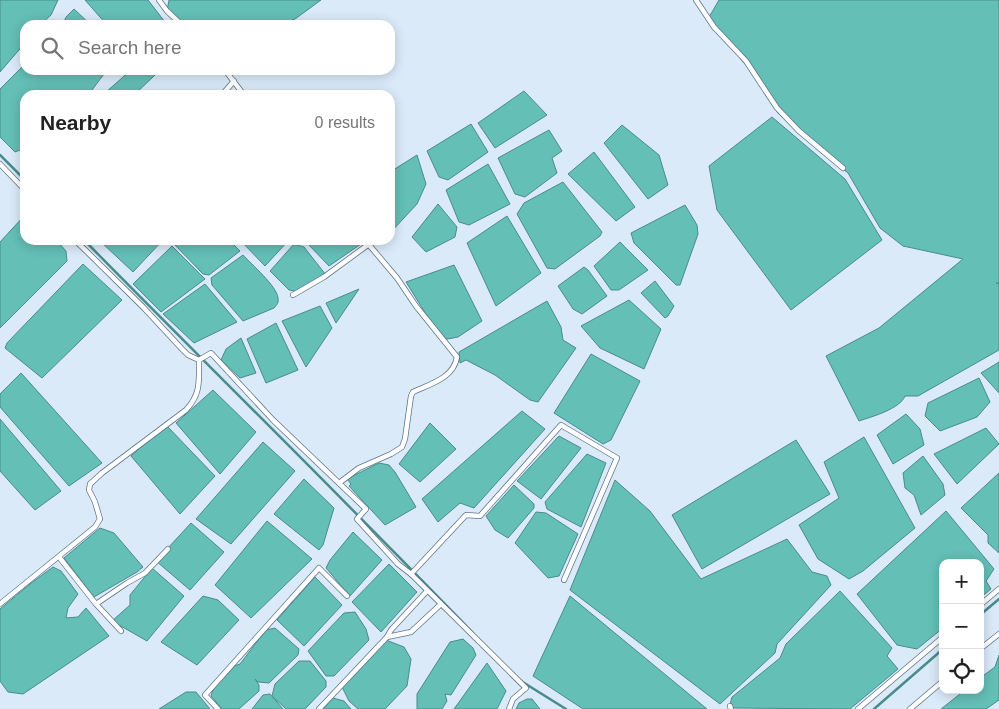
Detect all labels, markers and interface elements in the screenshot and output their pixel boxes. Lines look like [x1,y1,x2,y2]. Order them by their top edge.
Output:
search box [20,20,395,75]
icon: search [38,34,66,62]
text: Search here [78,37,182,58]
text: Nearby [40,111,111,134]
text: 0 results [315,114,375,131]
map controls [939,559,984,694]
button: + [939,559,984,604]
button: − [939,604,984,649]
button: locate [939,649,984,694]

